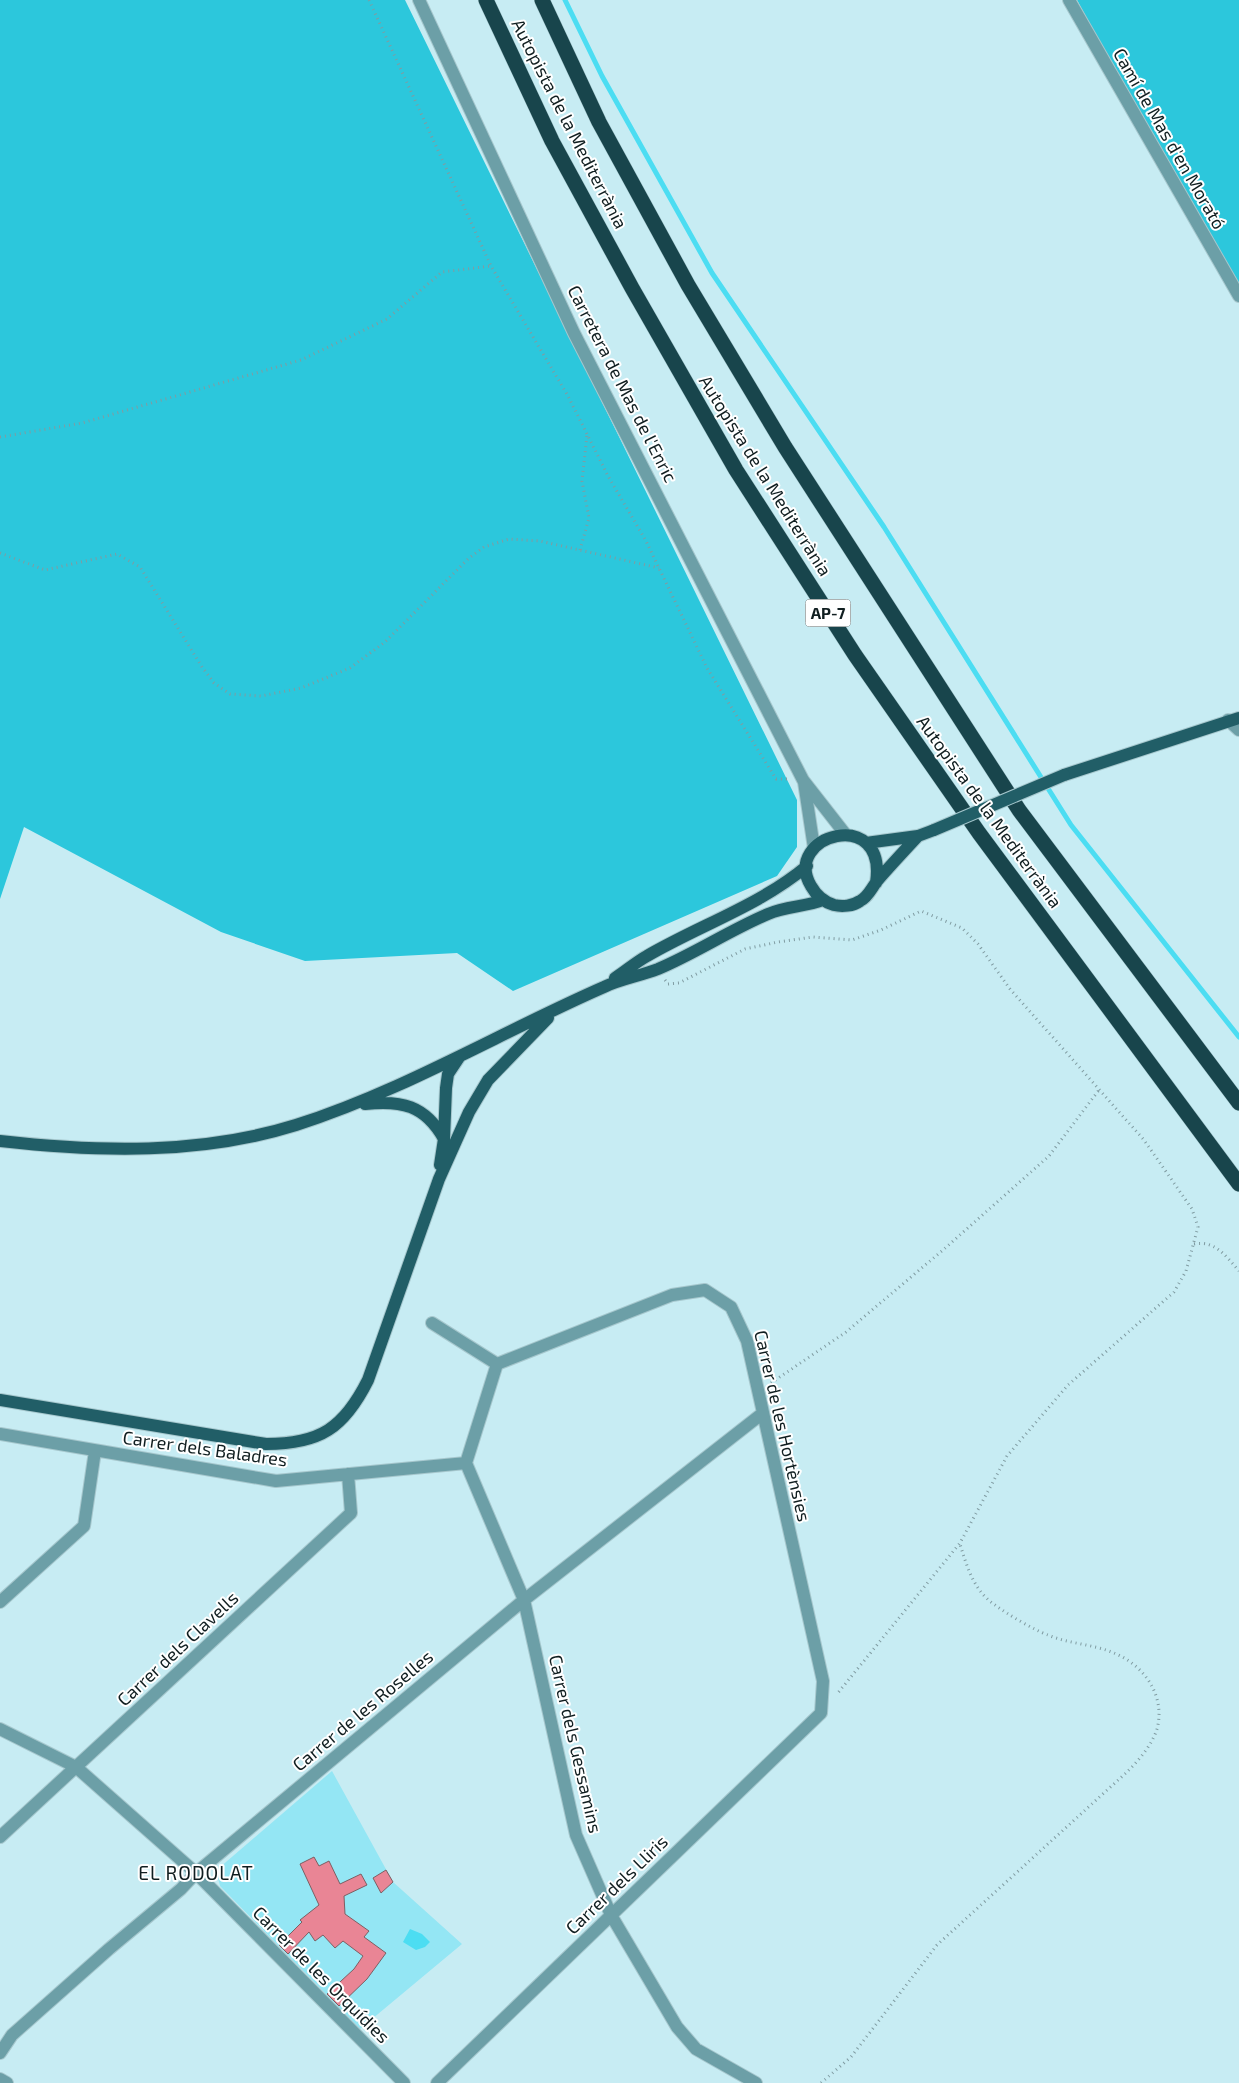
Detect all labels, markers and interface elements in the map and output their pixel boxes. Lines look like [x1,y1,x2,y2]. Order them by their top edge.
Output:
street label: Autopista de la Mediterrània [507,15,632,232]
street label: Camí de Mas d'en Morató [1109,44,1231,233]
street label: Carretera de Mas de l'Enric [564,281,682,486]
street label: Autopista de la Mediterrània [695,371,837,580]
road number: AP-7 [806,600,850,626]
street label: Autopista de la Mediterrània [913,711,1067,912]
street label: Carrer de les Hortènsies [750,1328,816,1524]
street label: Carrer dels Baladres [122,1426,289,1470]
street label: Carrer dels Clavells [112,1586,243,1710]
street label: Carrer de les Roselles [288,1645,437,1775]
street label: Carrer dels Gessamins [545,1652,607,1835]
street label: Carrer dels Lliris [561,1830,672,1938]
district label: EL RODOLAT [138,1861,254,1884]
street label: Carrer de les Orquídies [249,1901,395,2047]

